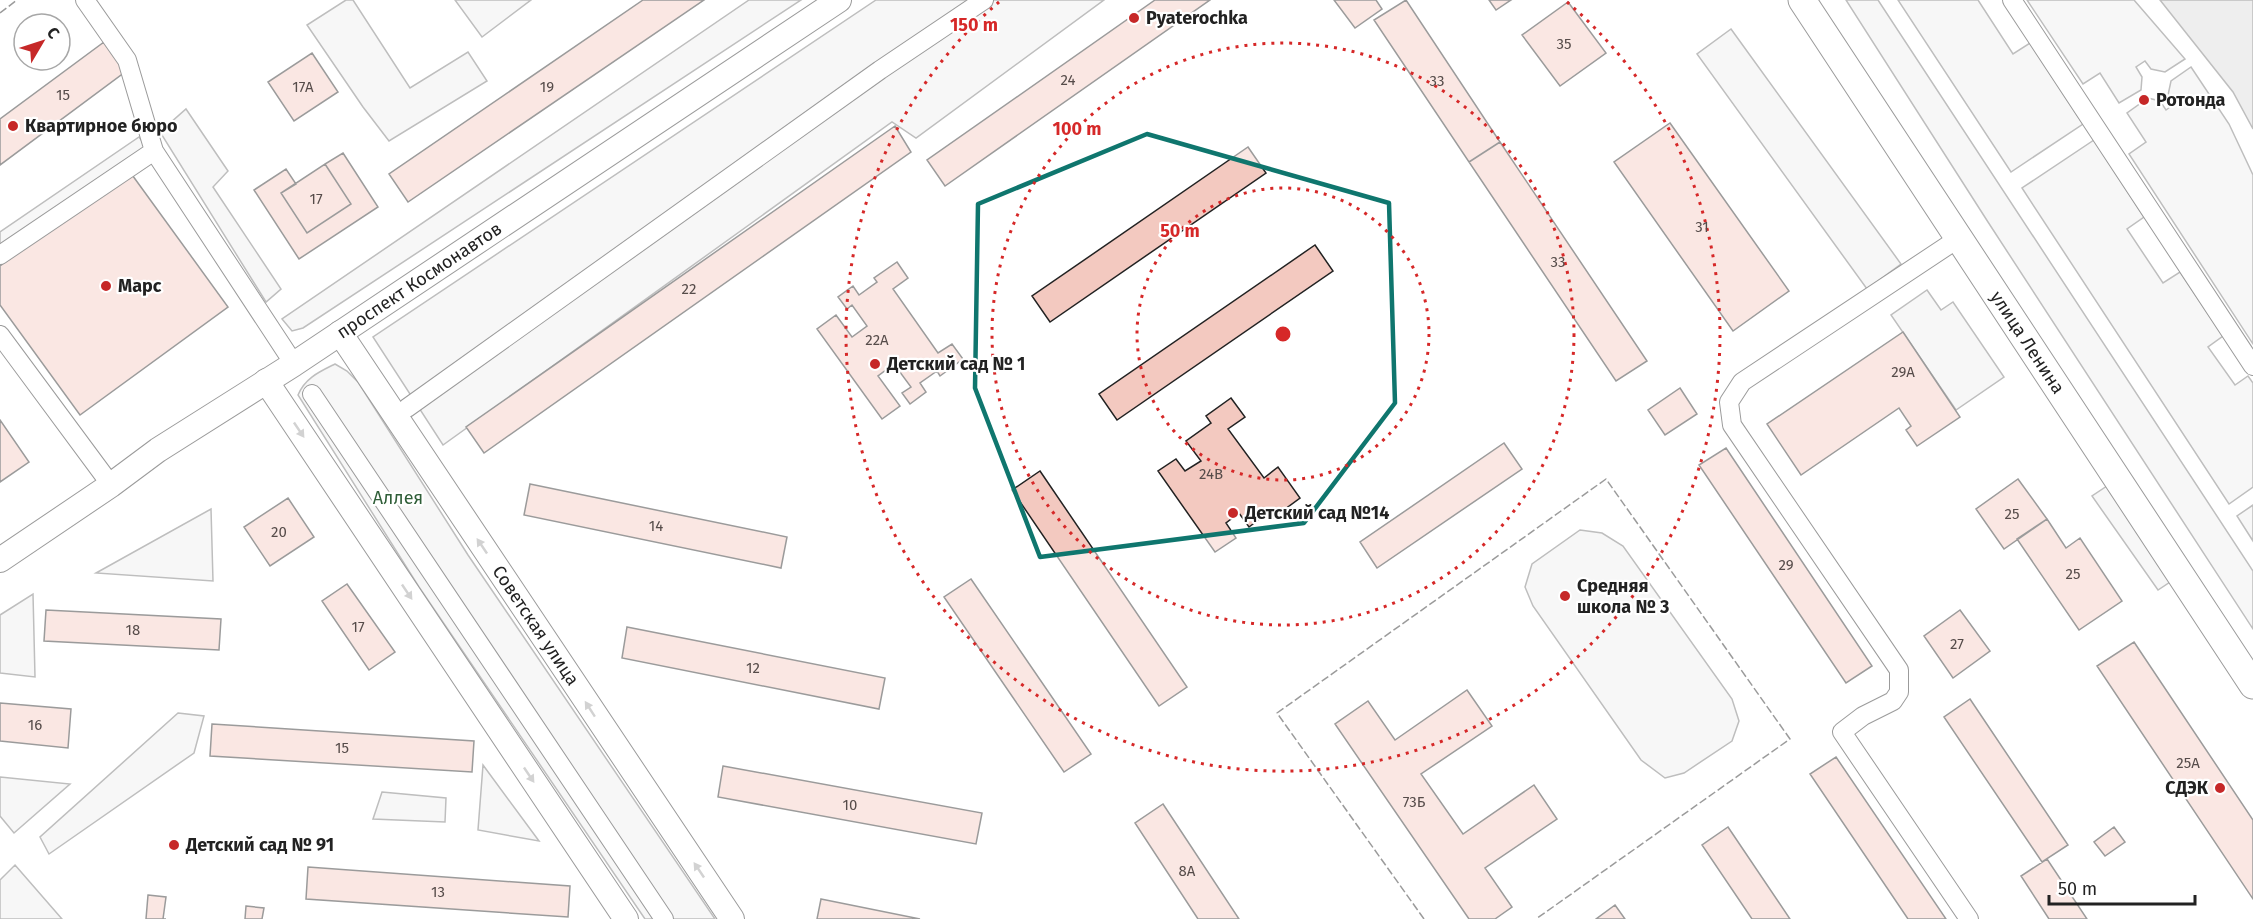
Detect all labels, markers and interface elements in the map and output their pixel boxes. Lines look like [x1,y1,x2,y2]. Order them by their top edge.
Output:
place label: Pyaterochka [1146,7,1248,29]
marker: Pyaterochka [1127,11,1141,25]
north arrow [12,12,72,72]
text: 150 m [950,14,998,36]
text: С [43,23,64,43]
house number: 35 [1556,35,1572,53]
house number: 24 [1060,71,1076,89]
house number: 33 [1430,72,1444,90]
house number: 17А [292,78,314,96]
house number: 19 [540,78,554,96]
house number: 15 [56,86,70,104]
place label: Ротонда [2156,89,2225,111]
marker: Ротонда [2137,93,2151,107]
place label: Квартирное бюро [25,115,177,137]
text: 100 m [1053,118,1101,140]
marker: Квартирное бюро [6,119,20,133]
house number: 17 [309,190,323,208]
street label: проспект Космонавтов [332,217,506,343]
house number: 31 [1695,218,1709,236]
text: 50 m [1160,220,1200,242]
house number: 33 [1551,253,1565,271]
place label: Марс [118,275,162,297]
marker: Марс [99,279,113,293]
house number: 22 [682,280,696,298]
street label: улица Ленина [1986,287,2069,398]
centre of rings [1273,324,1293,344]
house number: 22А [865,331,889,349]
place label: Детский сад № 1 [886,353,1025,375]
marker: Детский сад № 1 [868,357,882,371]
house number: 29А [1891,363,1915,381]
one-way arrow [293,421,305,437]
house number: 24В [1199,465,1223,483]
park label: Аллея [373,487,423,509]
place label: Детский сад №14 [1244,502,1389,524]
house number: 25 [2005,505,2019,523]
marker: Детский сад №14 [1226,506,1240,520]
house number: 14 [649,517,663,535]
house number: 20 [271,523,287,541]
one-way arrow [477,538,488,554]
house number: 29 [1778,556,1794,574]
street label: Советская улица [488,561,584,690]
house number: 25 [2066,565,2080,583]
place label: Средняя школа № 3 [1577,575,1669,618]
one-way arrow [401,584,412,600]
marker: Средняя школа № 3 [1558,589,1572,603]
house number: 17 [351,618,365,636]
house number: 18 [126,621,140,639]
house number: 27 [1950,635,1964,653]
house number: 12 [746,659,760,677]
one-way arrow [585,701,596,717]
house number: 16 [28,716,42,734]
house number: 15 [335,739,349,757]
house number: 25А [2176,754,2200,772]
one-way arrow [523,767,535,783]
place label: СДЭК [2165,777,2209,799]
marker: СДЭК [2213,781,2227,795]
house number: 73Б [1403,793,1426,811]
house number: 10 [843,796,857,814]
place label: Детский сад № 91 [185,834,334,856]
marker: Детский сад № 91 [167,838,181,852]
house number: 8А [1179,862,1196,880]
one-way arrow [693,863,705,879]
scale bar [2049,868,2194,906]
text: 50 m [2058,878,2097,900]
house number: 13 [431,883,445,901]

